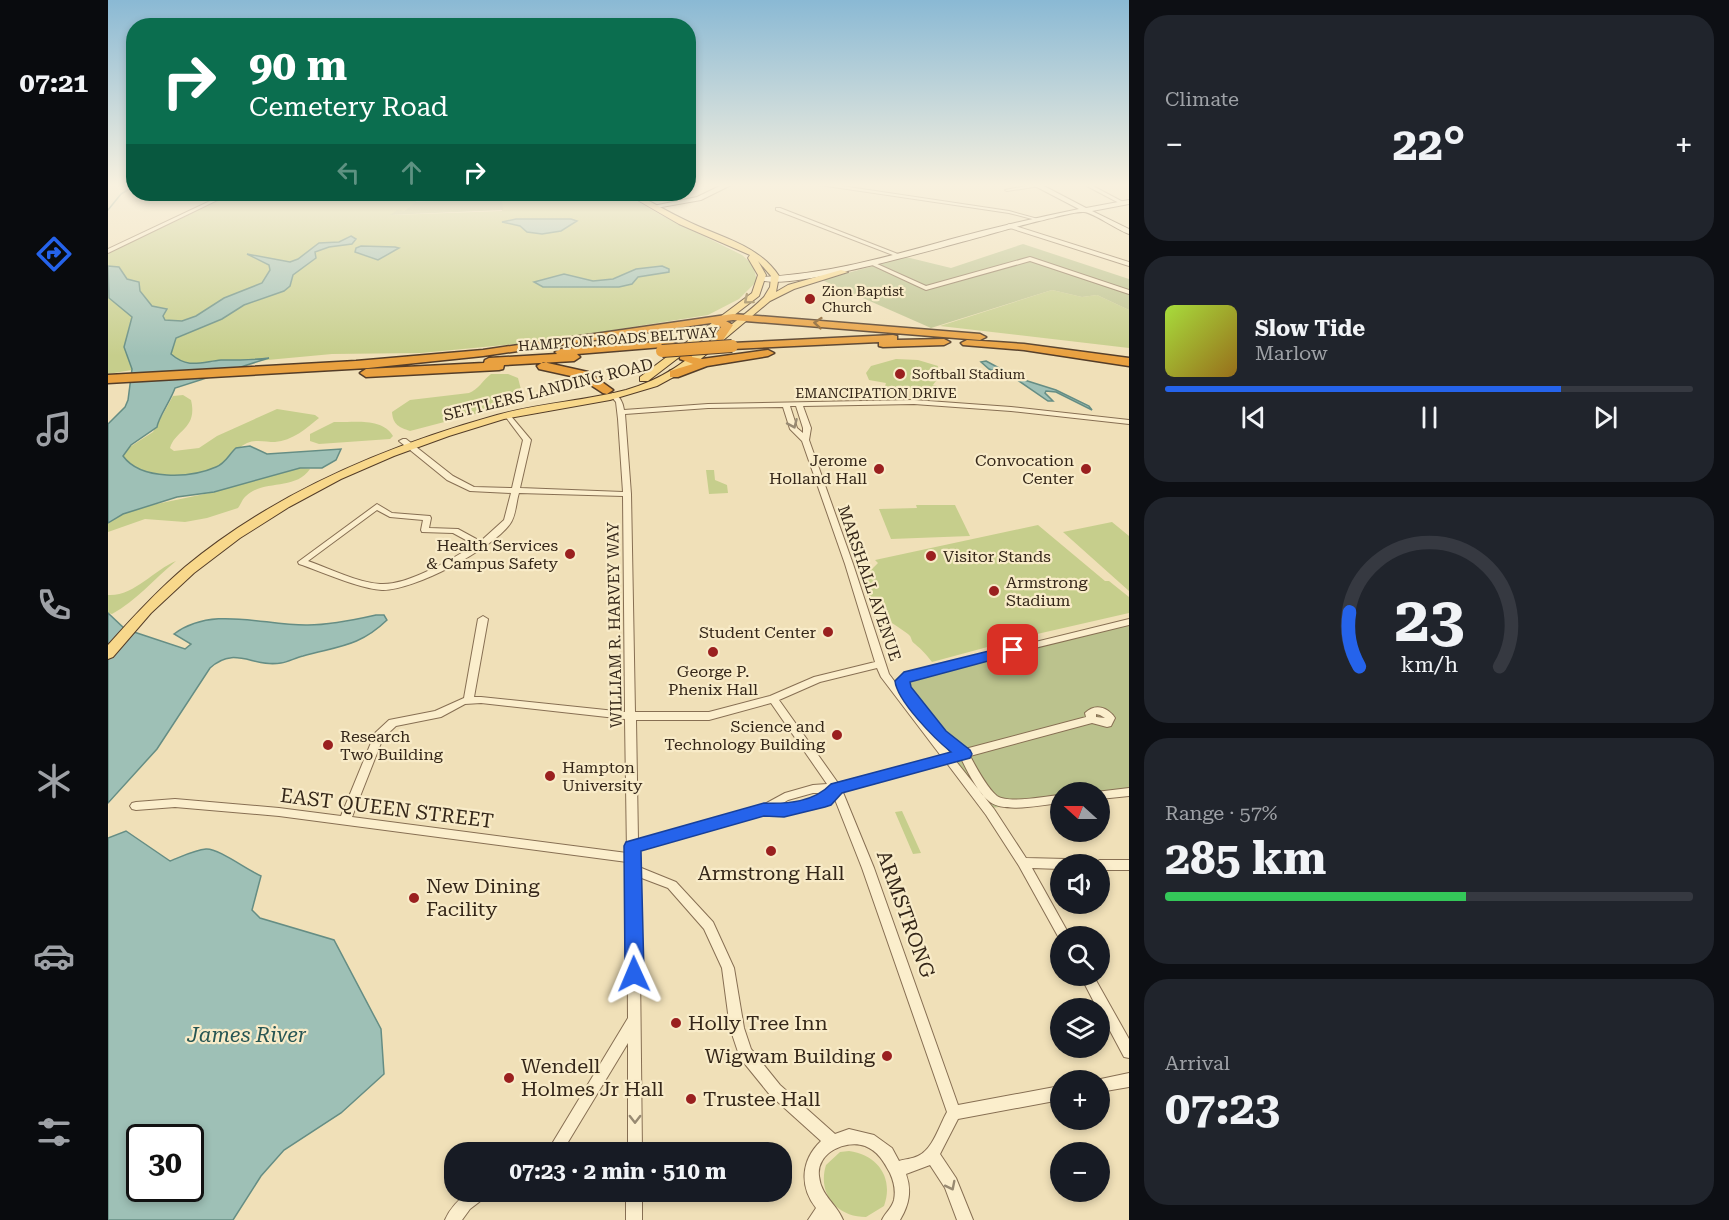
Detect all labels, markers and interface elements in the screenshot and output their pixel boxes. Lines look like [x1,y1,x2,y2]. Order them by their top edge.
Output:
text: 90 m [249,41,347,90]
icon: right [150,42,228,120]
text: 07:21 [20,67,88,99]
text: Climate [1165,87,1239,111]
text: Cemetery Road [249,91,448,123]
text: 22° [1393,118,1465,171]
text: − [1165,125,1183,164]
text: + [1675,125,1693,164]
icon: left [332,156,365,189]
icon: ahead [395,156,428,189]
icon: right [458,156,491,189]
icon: directions [33,233,75,275]
place label: Zion Baptist Church [822,283,904,315]
marker: Zion Baptist Church [803,292,817,306]
one-way arrow [744,293,755,304]
one-way arrow [813,316,822,329]
text: Slow Tide [1255,316,1365,341]
street label: HAMPTON ROADS BELTWAY [518,324,719,354]
text: Marlow [1255,341,1328,365]
street label: SETTLERS LANDING ROAD [441,354,655,425]
place label: Softball Stadium [912,366,1025,382]
marker: Softball Stadium [893,367,907,381]
street label: EMANCIPATION DRIVE [795,385,957,401]
icon: previous [1237,401,1270,434]
icon: pause [1413,401,1446,434]
icon: next [1589,401,1622,434]
icon: music [33,408,75,450]
one-way arrow [786,417,798,428]
place label: Jerome Holland Hall [769,451,867,488]
place label: Convocation Center [975,451,1074,488]
marker: Jerome Holland Hall [872,462,886,476]
marker: Convocation Center [1079,462,1093,476]
street label: MARSHALL AVENUE [834,503,905,664]
street label: WILLIAM R. HARVEY WAY [603,522,626,728]
place label: Health Services & Campus Safety [426,536,559,573]
marker: Health Services & Campus Safety [563,547,577,561]
place label: Visitor Stands [943,547,1051,566]
marker: Visitor Stands [924,549,938,563]
place label: Armstrong Stadium [1006,573,1088,610]
text: 23 [1394,583,1464,656]
icon: phone [33,584,75,626]
marker: Armstrong Stadium [987,584,1001,598]
place label: Student Center [699,623,816,642]
pin [987,624,1038,675]
marker: Student Center [821,625,835,639]
icon: arrive [996,633,1029,666]
marker: George P. Phenix Hall [706,645,720,659]
text: km/h [1400,652,1458,677]
place label: George P. Phenix Hall [668,662,758,699]
place label: Science and Technology Building [664,717,826,754]
place label: Research Two Building [340,727,444,764]
marker: Science and Technology Building [830,728,844,742]
marker: Research Two Building [321,738,335,752]
place label: Hampton University [562,758,643,795]
icon: climate [33,760,75,802]
marker: Hampton University [543,769,557,783]
north arrow [1050,782,1110,842]
map controls [1050,782,1110,1202]
street label: EAST QUEEN STREET [279,783,495,833]
text: Range · 57% [1165,801,1277,825]
text: 285 km [1165,832,1326,885]
marker: Armstrong Hall [764,844,778,858]
street label: ARMSTRONG [872,847,940,981]
button: sound [1050,854,1110,914]
place label: Armstrong Hall [698,861,844,885]
place label: New Dining Facility [426,874,540,921]
marker: New Dining Facility [407,891,421,905]
button: search [1050,926,1110,986]
icon: car [33,935,75,977]
position arrow [602,942,666,1006]
button: layers [1050,998,1110,1058]
place label: Holly Tree Inn [688,1011,828,1035]
marker: Holly Tree Inn [669,1016,683,1030]
water label: James River [186,1023,307,1047]
place label: Wigwam Building [705,1044,876,1068]
marker: Wigwam Building [880,1049,894,1063]
text: Arrival [1165,1051,1230,1075]
place label: Wendell Holmes Jr Hall [521,1054,664,1101]
button: + [1050,1070,1110,1130]
marker: Wendell Holmes Jr Hall [502,1071,516,1085]
text: 07:23 [1165,1082,1280,1135]
place label: Trustee Hall [703,1087,820,1111]
marker: Trustee Hall [684,1092,698,1106]
icon: filters [33,1111,75,1153]
one-way arrow [629,1115,641,1124]
speed limit sign: 30 [126,1124,204,1202]
button: − [1050,1142,1110,1202]
text: 07:23 · 2 min · 510 m [509,1159,727,1184]
one-way arrow [943,1179,955,1190]

